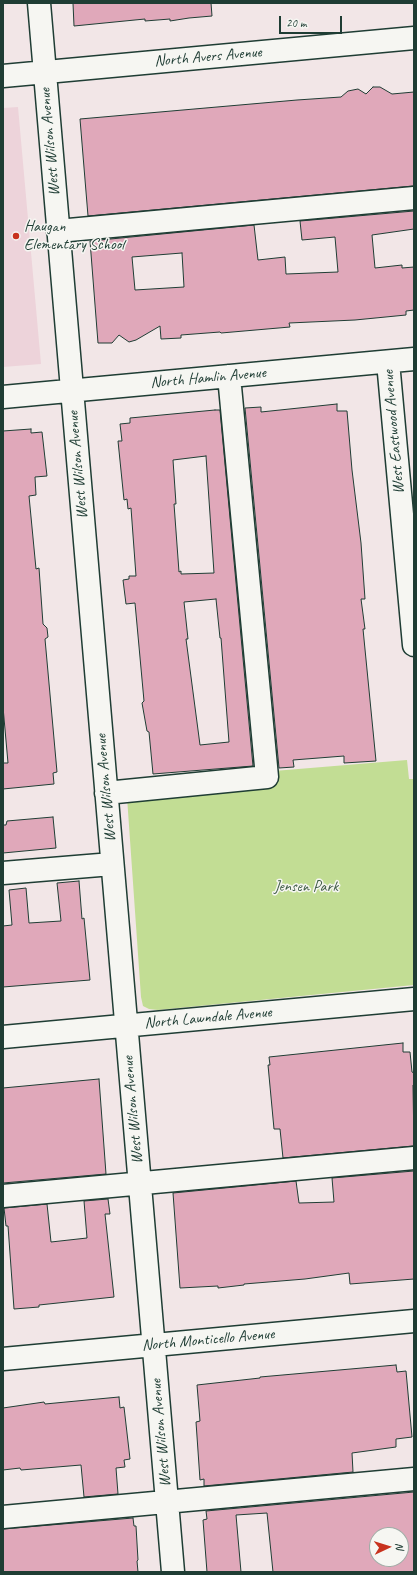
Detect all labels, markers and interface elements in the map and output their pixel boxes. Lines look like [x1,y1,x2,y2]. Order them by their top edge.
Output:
scale bar [281,8,344,34]
text: 20 m [286,15,306,31]
street label: North Avers Avenue [154,43,262,71]
street label: West Wilson Avenue [36,87,64,197]
place label: Haugan Elementary School [24,217,124,255]
marker: Haugan Elementary School [11,231,21,241]
street label: North Hamlin Avenue [149,363,267,393]
street label: West Eastwood Avenue [379,369,409,495]
street label: West Wilson Avenue [64,410,92,520]
street label: West Wilson Avenue [92,733,120,843]
park label: Jensen Park [274,877,338,897]
street label: North Lawndale Avenue [144,1003,272,1033]
street label: West Wilson Avenue [119,1055,147,1165]
street label: North Monticello Avenue [141,1325,275,1355]
street label: West Wilson Avenue [147,1378,175,1488]
north arrow [369,1527,409,1567]
text: N [393,1542,407,1550]

